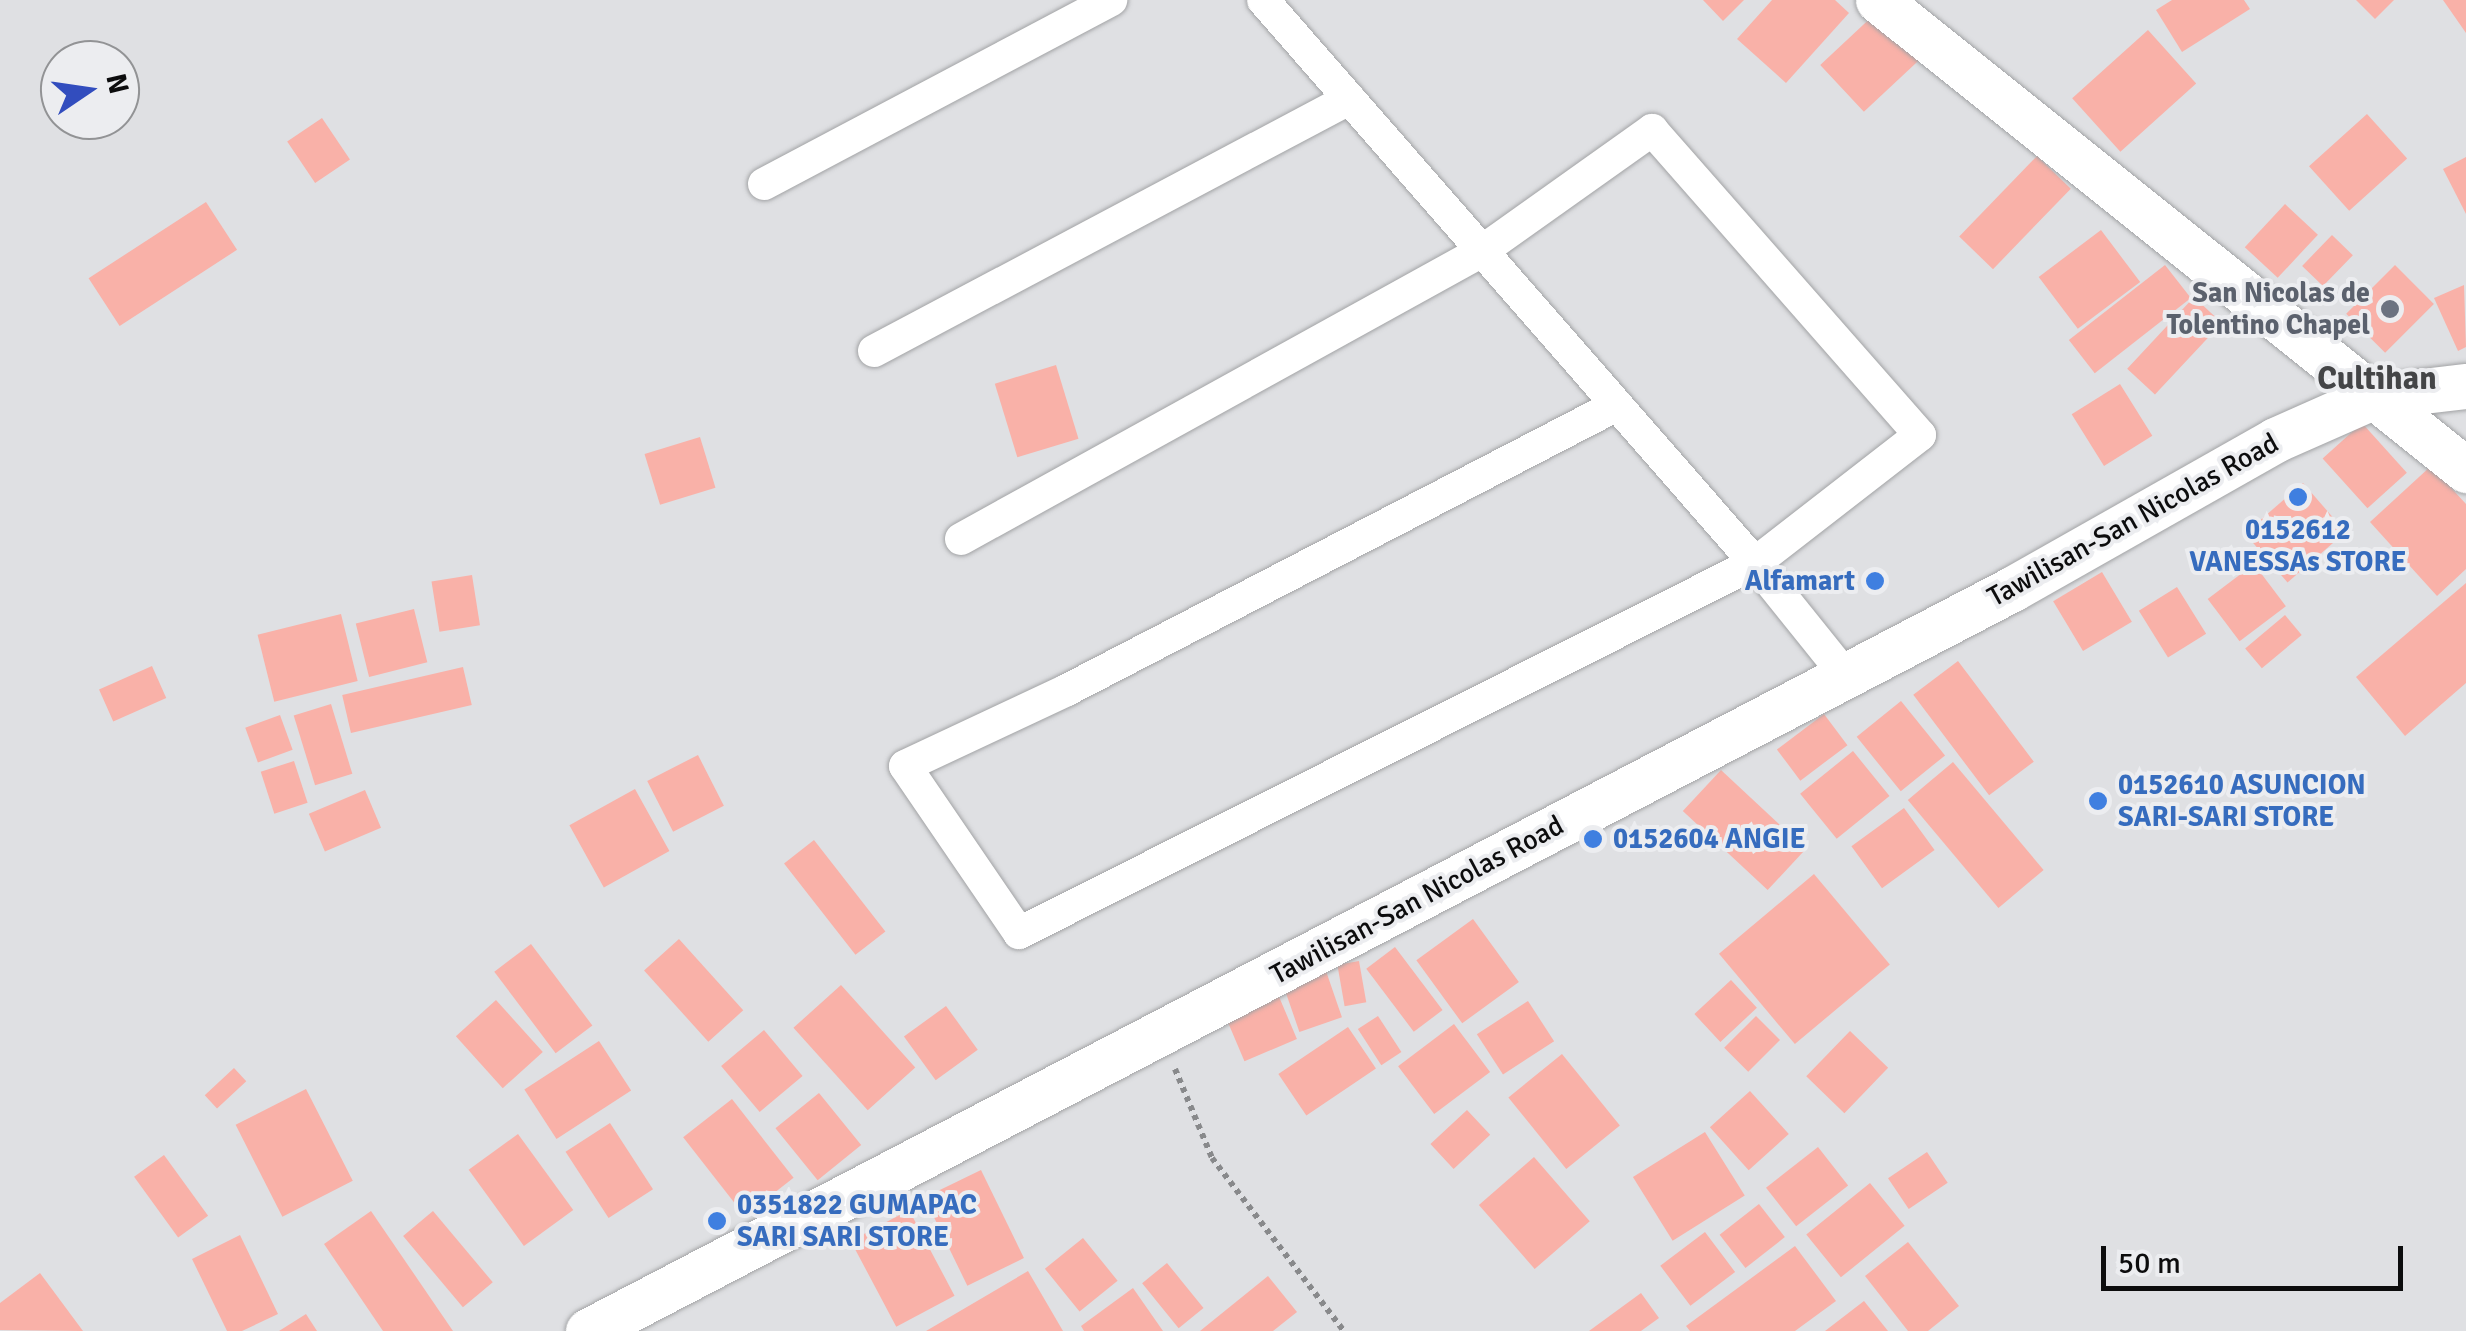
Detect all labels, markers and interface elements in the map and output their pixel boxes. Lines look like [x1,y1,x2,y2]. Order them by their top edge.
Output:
north arrow [40,40,140,140]
text: N [99,70,136,97]
place label: San Nicolas de Tolentino Chapel [2167,276,2370,342]
marker: San Nicolas de Tolentino Chapel [2379,298,2401,320]
district label: Cultihan [2317,360,2437,398]
street label: Tawilisan-San Nicolas Road [1982,426,2284,614]
marker: 0152612 VANESSAs STORE [2287,486,2309,508]
place label: 0152612 VANESSAs STORE [2189,513,2407,579]
place label: Alfamart [1745,564,1855,598]
marker: Alfamart [1864,570,1886,592]
place label: 0152610 ASUNCION SARI-SARI STORE [2118,768,2366,834]
marker: 0152610 ASUNCION SARI-SARI STORE [2087,790,2109,812]
street label: Tawilisan-San Nicolas Road [1265,808,1569,992]
place label: 0152604 ANGIE [1613,822,1806,856]
marker: 0152604 ANGIE [1582,828,1604,850]
place label: 0351822 GUMAPAC SARI SARI STORE [737,1188,977,1254]
marker: 0351822 GUMAPAC SARI SARI STORE [706,1210,728,1232]
scale bar [2106,1226,2408,1288]
text: 50 m [2118,1245,2181,1282]

